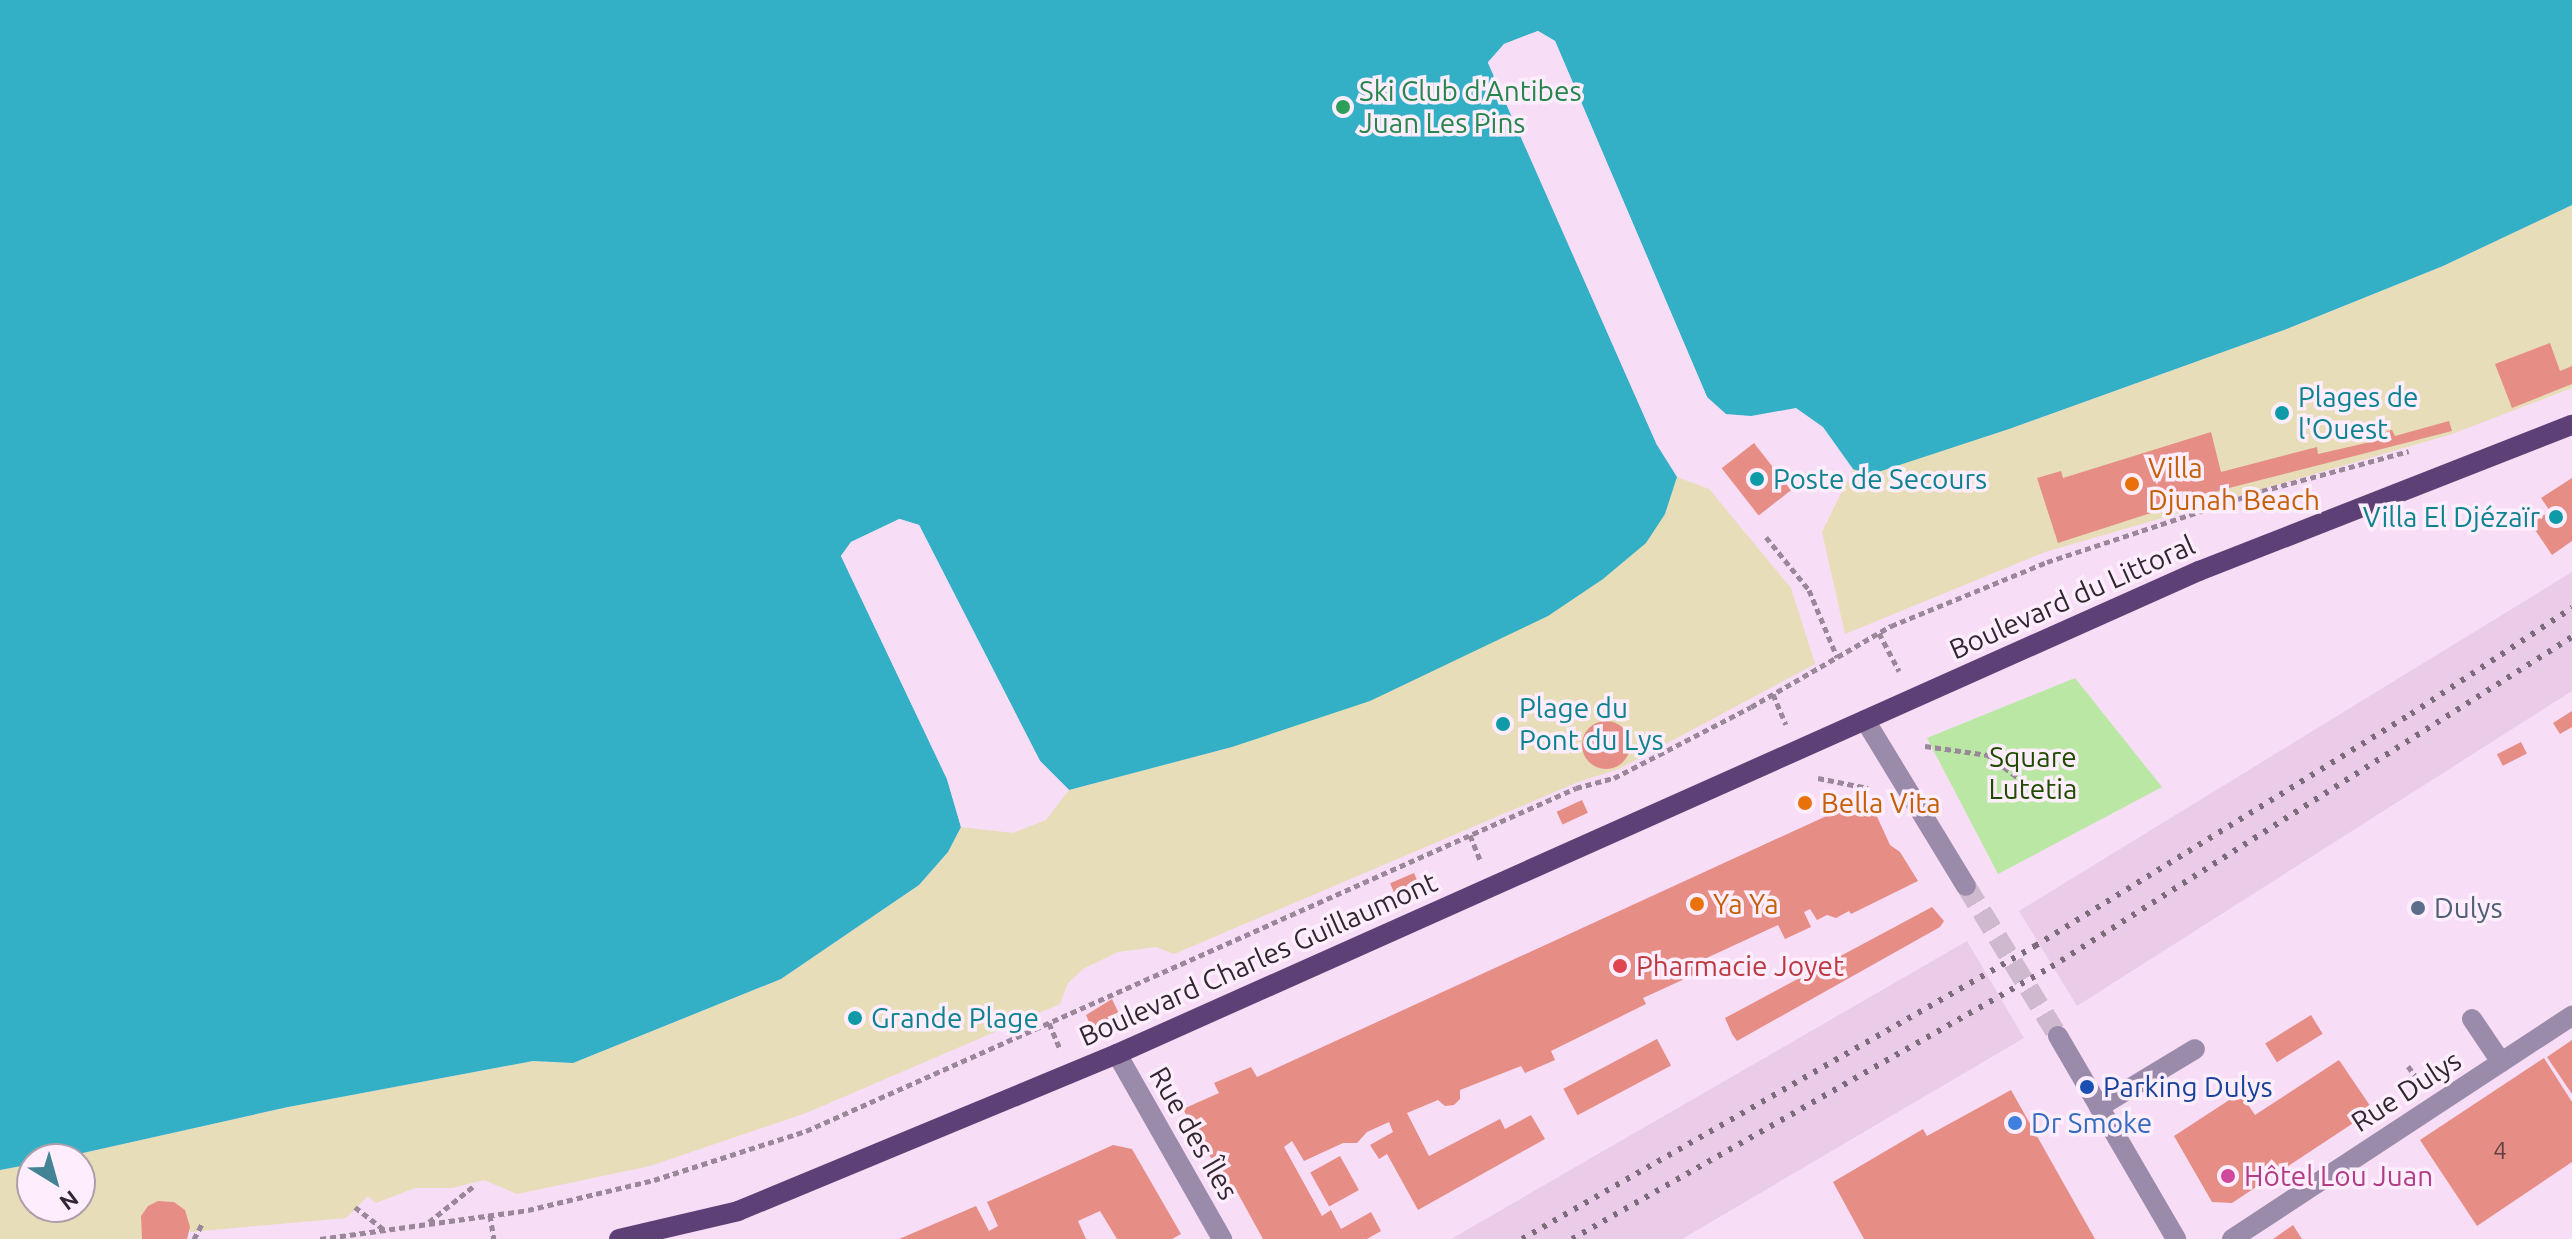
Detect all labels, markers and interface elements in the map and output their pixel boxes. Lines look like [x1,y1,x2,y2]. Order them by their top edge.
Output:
place label: Ski Club d'Antibes Juan Les Pins [1359,74,1582,140]
marker: Ski Club d'Antibes Juan Les Pins [1334,98,1352,116]
place label: Plages de l'Ouest [2298,380,2418,446]
marker: Plages de l'Ouest [2273,404,2291,422]
place label: Villa Djunah Beach [2148,451,2320,517]
place label: Poste de Secours [1773,462,1987,496]
marker: Poste de Secours [1748,470,1766,488]
marker: Villa Djunah Beach [2123,475,2141,493]
place label: Villa El Djézaïr [2363,500,2540,534]
marker: Villa El Djézaïr [2547,508,2565,526]
street label: Boulevard du Littoral [1944,528,2200,666]
place label: Plage du Pont du Lys [1519,691,1664,757]
marker: Plage du Pont du Lys [1494,715,1512,733]
park label: Square Lutetia [1989,740,2077,806]
place label: Bella Vita [1821,786,1941,820]
marker: Bella Vita [1796,794,1814,812]
street label: Boulevard Charles Guillaumont [1074,865,1442,1053]
place label: Ya Ya [1713,887,1779,921]
place label: Dulys [2434,891,2503,925]
marker: Ya Ya [1688,895,1706,913]
marker: Dulys [2409,899,2427,917]
place label: Pharmacie Joyet [1636,949,1844,983]
marker: Pharmacie Joyet [1611,957,1629,975]
place label: Grande Plage [871,1001,1039,1035]
marker: Grande Plage [846,1009,864,1027]
street label: Rue Dulys [2345,1043,2467,1139]
street label: Rue des Îles [1142,1061,1246,1205]
place label: Parking Dulys [2103,1070,2273,1104]
marker: Parking Dulys [2078,1078,2096,1096]
place label: Dr Smoke [2031,1106,2152,1140]
marker: Dr Smoke [2006,1114,2024,1132]
house number: 4 [2493,1137,2507,1165]
north arrow [16,1143,96,1223]
place label: Hôtel Lou Juan [2244,1159,2433,1193]
marker: Hôtel Lou Juan [2219,1167,2237,1185]
text: N [55,1186,84,1216]

